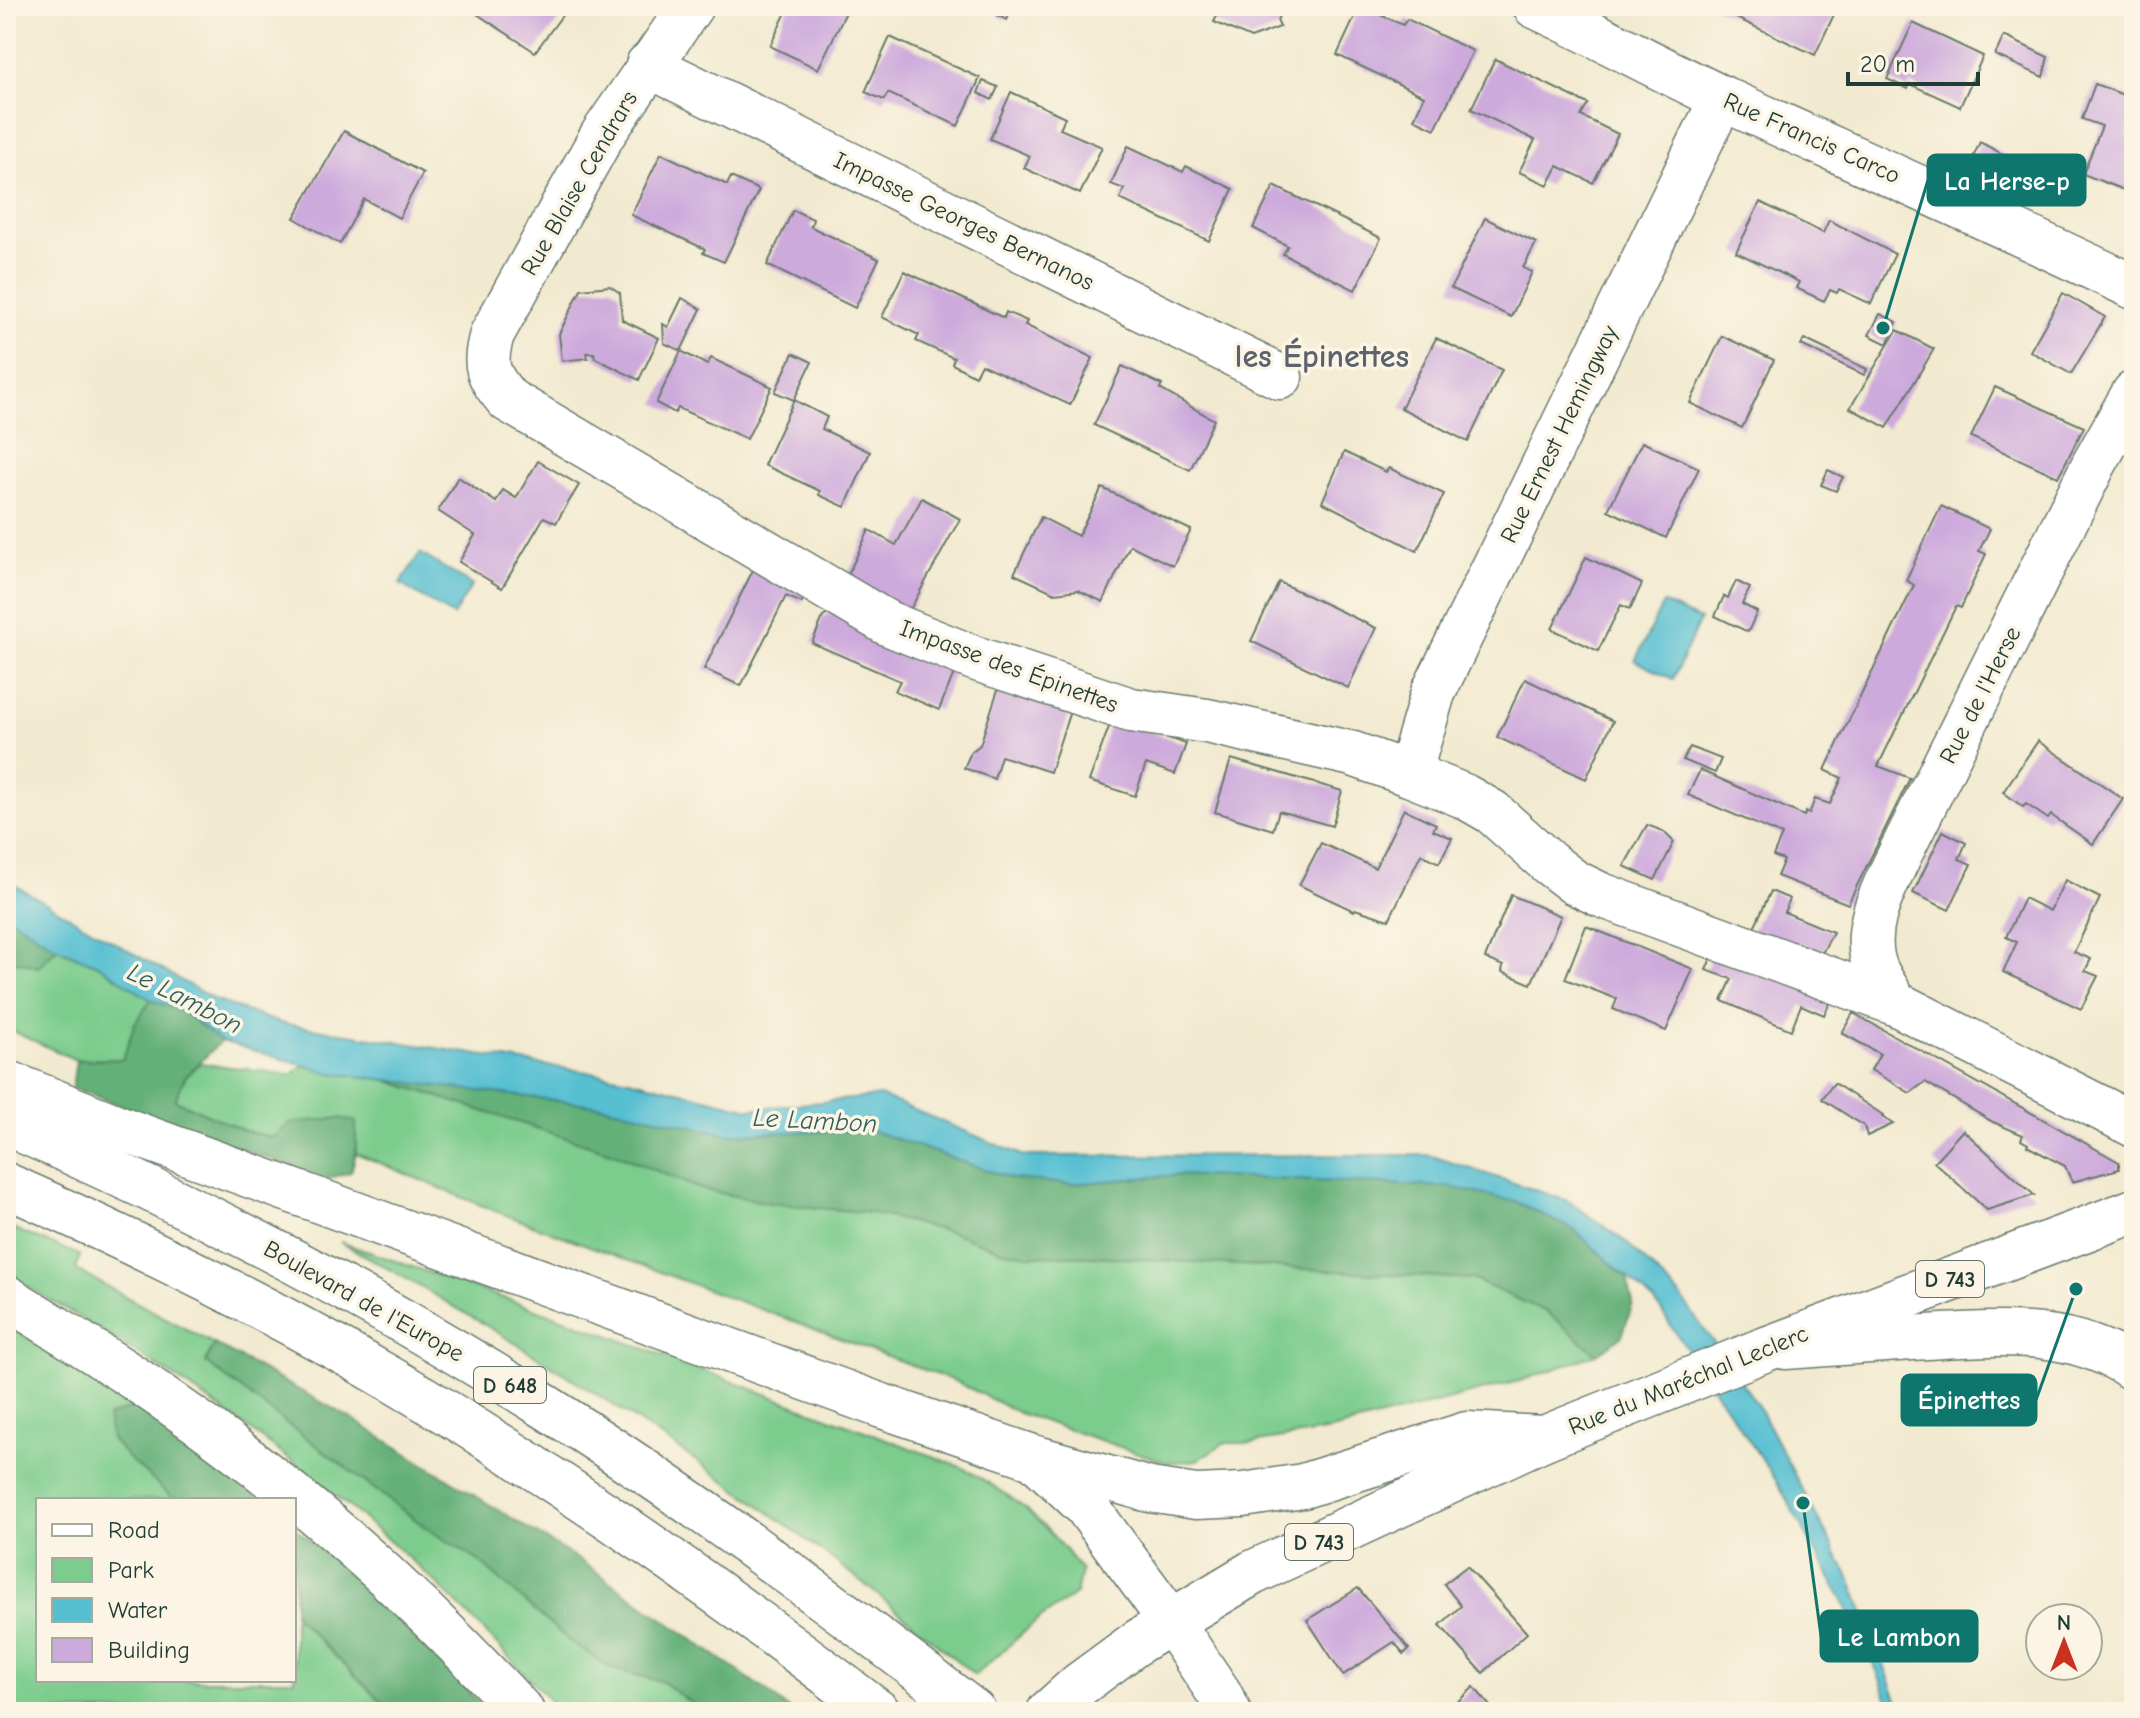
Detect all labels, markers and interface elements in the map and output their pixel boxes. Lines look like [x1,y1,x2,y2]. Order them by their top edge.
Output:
scale bar [1848,36,1978,86]
text: 20 m [1860,50,1915,78]
street label: Rue Blaise Cendrars [515,86,643,280]
street label: Rue Francis Carco [1719,86,1905,190]
street label: Impasse Georges Bernanos [829,146,1099,296]
callout: La Herse-p [1928,155,2085,205]
text: La Herse-p [1944,167,2070,197]
street label: Rue Ernest Hemingway [1494,320,1624,547]
district label: les Épinettes [1235,337,1409,375]
street label: Impasse des Épinettes [896,613,1122,719]
street label: Rue de l'Herse [1933,622,2027,768]
water label: Le Lambon [122,957,247,1040]
water label: Le Lambon [752,1103,878,1139]
street label: Boulevard de l'Europe [259,1234,469,1368]
road number: D 743 [1916,1261,1984,1297]
street label: Rue du Maréchal Leclerc [1564,1319,1812,1441]
road number: D 648 [474,1367,546,1403]
callout: Épinettes [1902,1375,2036,1425]
text: Épinettes [1918,1385,2020,1416]
legend [36,1498,296,1682]
text: Road [108,1516,160,1544]
road number: D 743 [1285,1524,1353,1560]
text: Park [108,1556,154,1584]
text: Water [108,1596,168,1624]
north arrow [2024,1602,2104,1682]
text: N [2057,1610,2071,1636]
callout: Le Lambon [1821,1611,1977,1661]
text: Le Lambon [1837,1623,1961,1653]
text: Building [108,1636,190,1664]

